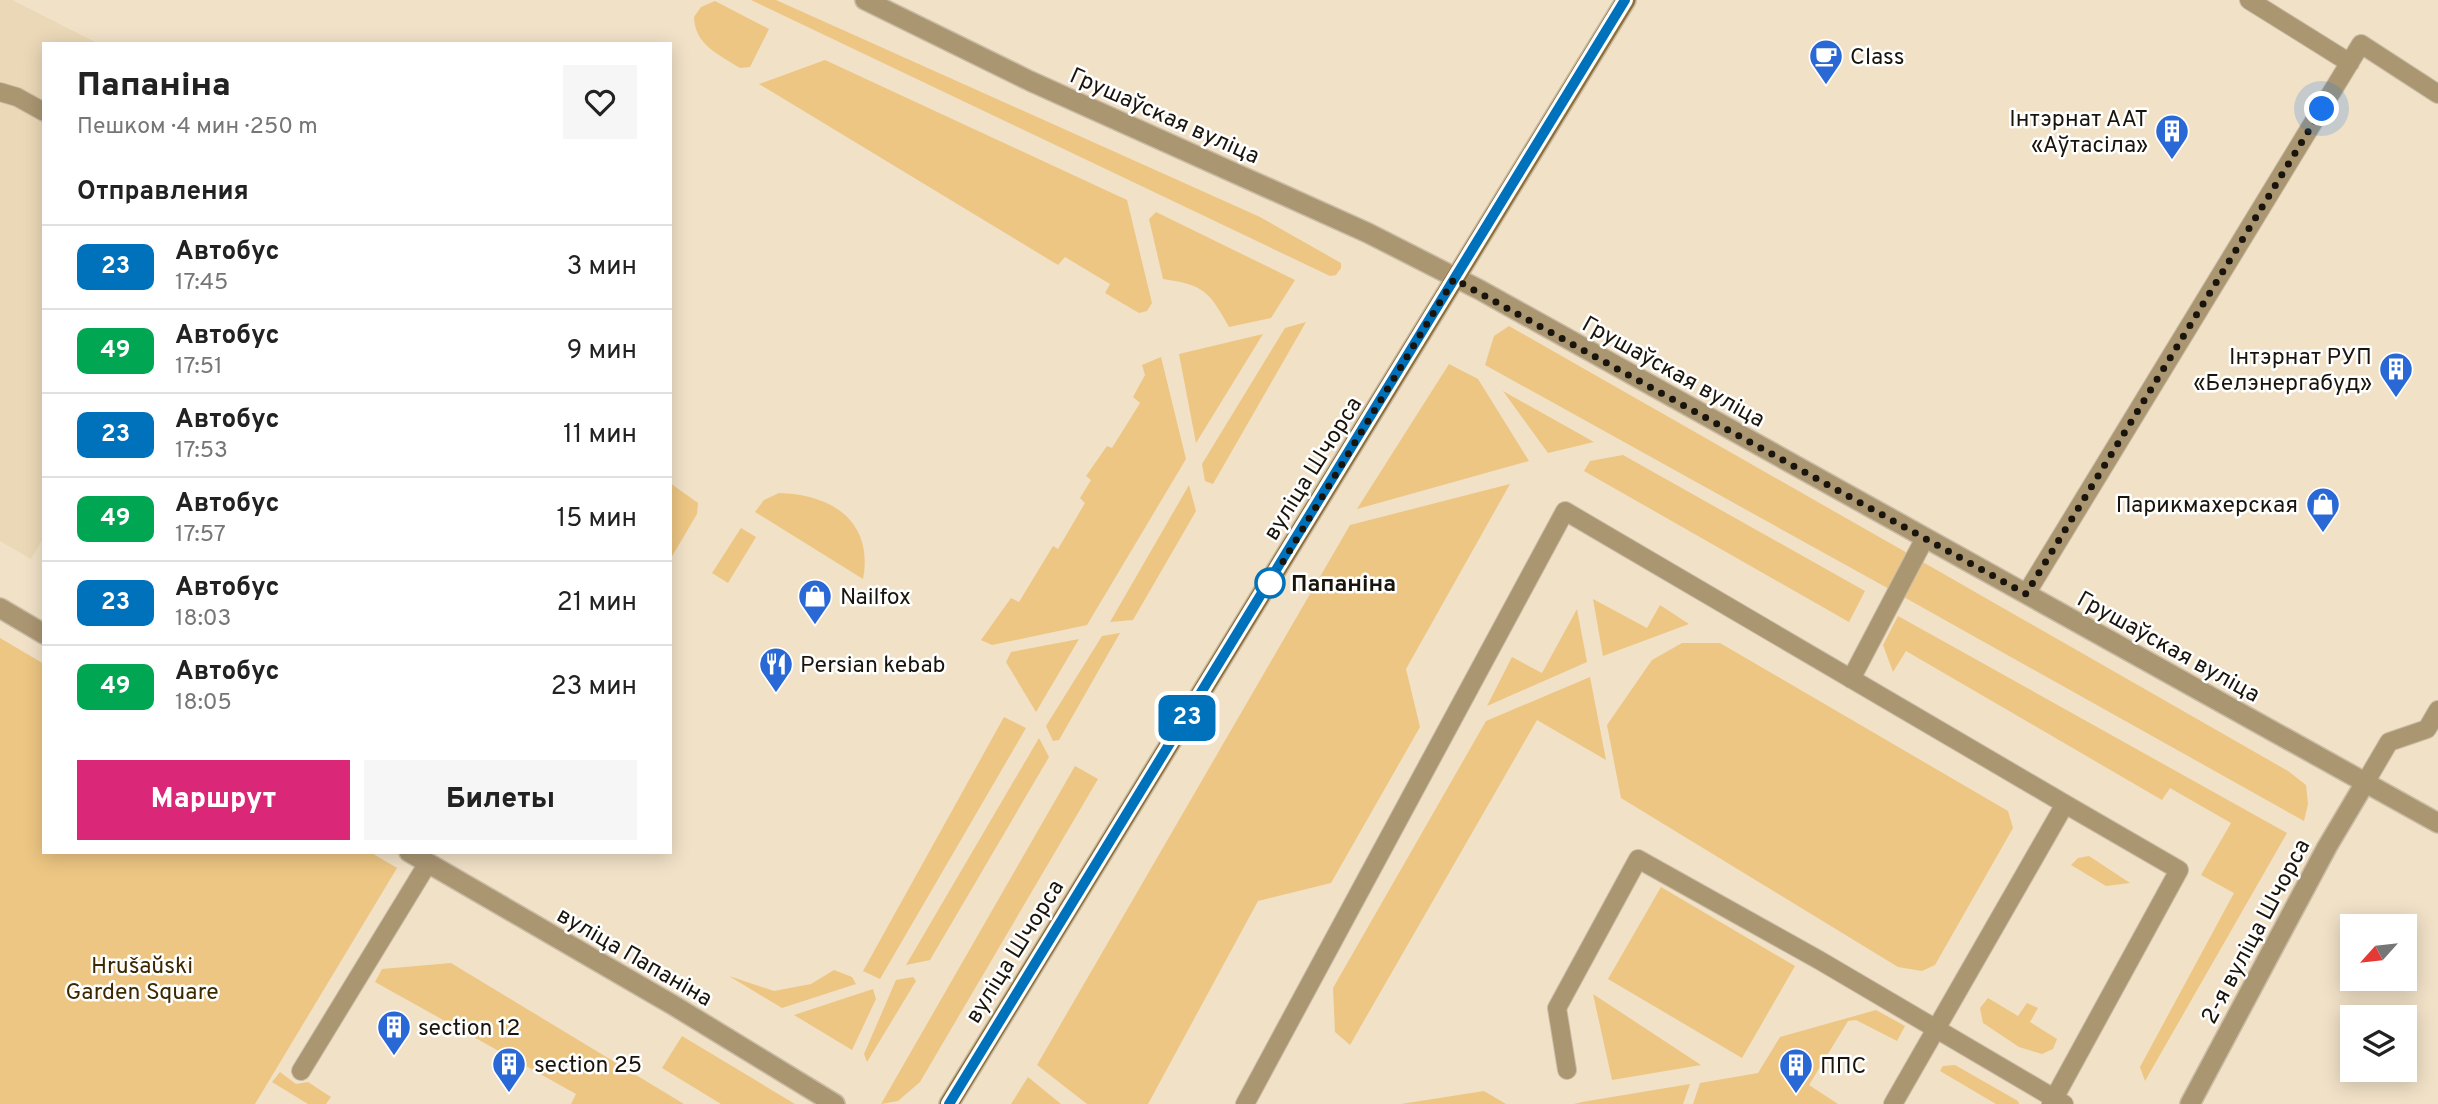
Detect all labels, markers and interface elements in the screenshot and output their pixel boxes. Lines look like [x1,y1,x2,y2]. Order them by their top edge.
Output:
cafe icon: Class [1807,37,1845,86]
place label: Class [1850,44,1905,73]
street label: Грушаўская вуліца [1065,62,1263,172]
button: heart [563,65,637,139]
text: Папаніна [77,66,231,108]
your location [2304,91,2339,126]
place label: Інтэрнат ААТ «Аўтасіла» [2009,106,2148,161]
building icon: Інтэрнат ААТ «Аўтасіла» [2153,112,2191,161]
text: Пешком · 4 мин · 250 m [77,113,318,142]
text: Отправления [77,176,249,209]
text: Автобус [175,236,280,269]
text: 3 мин [567,251,637,284]
text: 23 [101,252,130,282]
text: 17:45 [175,269,228,298]
street label: Грушаўская вуліца [1576,311,1769,435]
text: Автобус [175,320,280,353]
text: 9 мин [567,335,637,368]
text: 49 [100,336,131,366]
place label: Інтэрнат РУП «Белэнергабуд» [2193,344,2372,399]
building icon: Інтэрнат РУП «Белэнергабуд» [2377,350,2415,399]
text: 17:51 [175,353,223,382]
street label: вуліца Шчорса [1258,392,1370,547]
text: Автобус [175,404,280,437]
text: 11 мин [563,419,637,452]
text: 23 [101,420,130,450]
text: 17:53 [175,437,228,466]
shop icon: Парикмахерская [2304,485,2342,534]
text: Автобус [175,488,280,521]
place label: Парикмахерская [2116,492,2298,521]
text: 15 мин [557,503,637,536]
text: 49 [100,504,131,534]
text: 17:57 [175,521,226,550]
marker: Папаніна [1255,568,1285,598]
place label: Папаніна [1291,571,1396,600]
text: Автобус [175,572,280,605]
shop icon: Nailfox [796,577,834,626]
place label: Nailfox [840,584,911,613]
street label: Грушаўская вуліца [2071,586,2264,710]
text: 21 мин [557,587,637,620]
text: 23 [101,588,130,618]
text: 18:03 [175,605,231,634]
restaurant icon: Persian kebab [757,645,795,694]
place label: Persian kebab [800,652,945,681]
text: Автобус [175,656,280,689]
text: 23 мин [551,671,637,704]
text: 49 [100,672,131,702]
text: 18:05 [175,689,232,718]
line badge: 23 [1156,695,1218,741]
text: 23 [1172,703,1202,733]
button: Маршрут [77,760,350,840]
button: Билеты [364,760,637,840]
street label: 2-я вуліца Шчорса [2196,835,2318,1030]
street label: вуліца Шчорса [960,875,1072,1030]
street label: вуліца Папаніна [551,902,717,1014]
north arrow [2340,914,2417,990]
map controls [2340,914,2417,1082]
park label: Hrušaŭski Garden Square [65,953,219,1008]
button: layers [2340,1005,2417,1082]
building icon: section 12 [375,1008,413,1057]
place label: section 12 [418,1015,520,1044]
building icon: section 25 [490,1045,528,1094]
building icon: ППС [1777,1046,1815,1095]
place label: section 25 [534,1052,642,1081]
place label: ППС [1820,1053,1866,1082]

